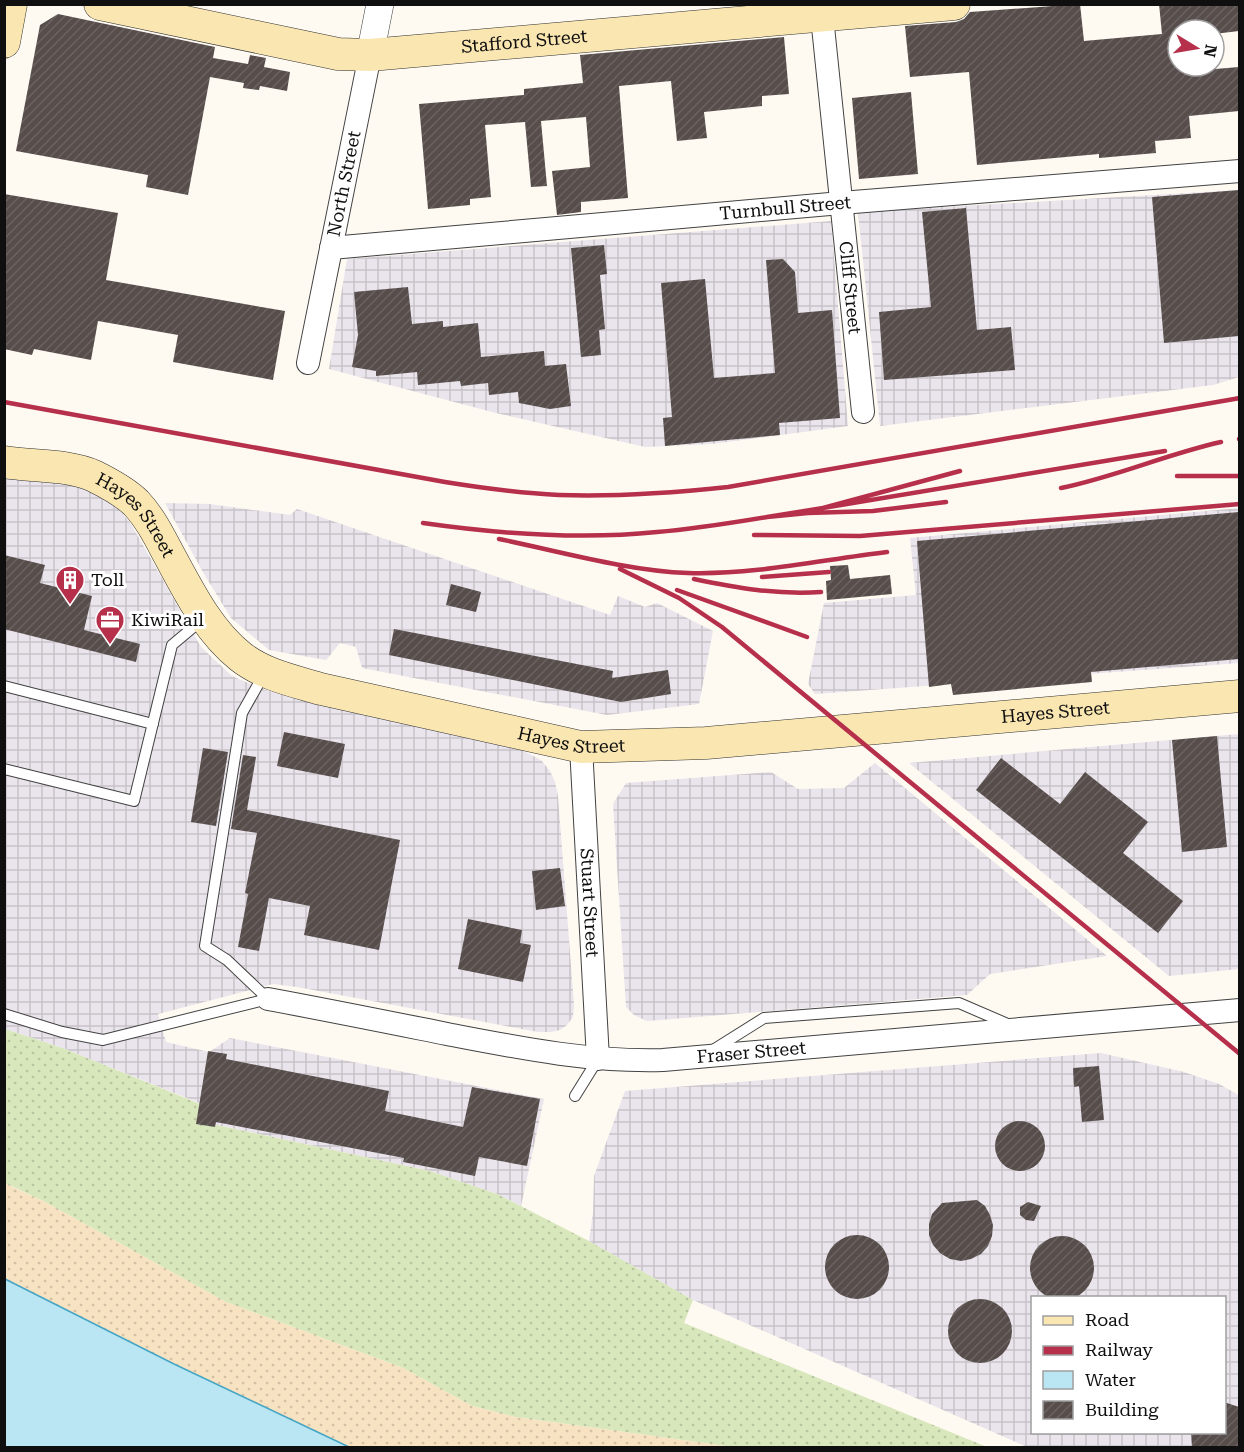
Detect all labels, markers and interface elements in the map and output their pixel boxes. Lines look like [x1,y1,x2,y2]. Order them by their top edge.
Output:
north arrow [1166,18,1226,78]
street label: Stafford Street [460,25,588,57]
text: N [1200,43,1221,59]
street label: North Street [323,128,365,238]
street label: Turnbull Street [718,191,852,224]
street label: Cliff Street [835,240,866,335]
street label: Hayes Street [93,468,179,561]
building icon: Toll [54,564,86,606]
place label: Toll [91,569,124,590]
office icon: KiwiRail [94,604,126,646]
place label: KiwiRail [131,609,204,630]
street label: Hayes Street [1000,696,1111,727]
street label: Hayes Street [516,722,626,758]
street label: Stuart Street [577,848,603,958]
street label: Fraser Street [696,1037,807,1067]
legend [1031,1296,1226,1434]
text: Road [1085,1309,1130,1330]
text: Railway [1085,1339,1153,1360]
text: Water [1085,1369,1136,1390]
text: Building [1085,1399,1159,1420]

